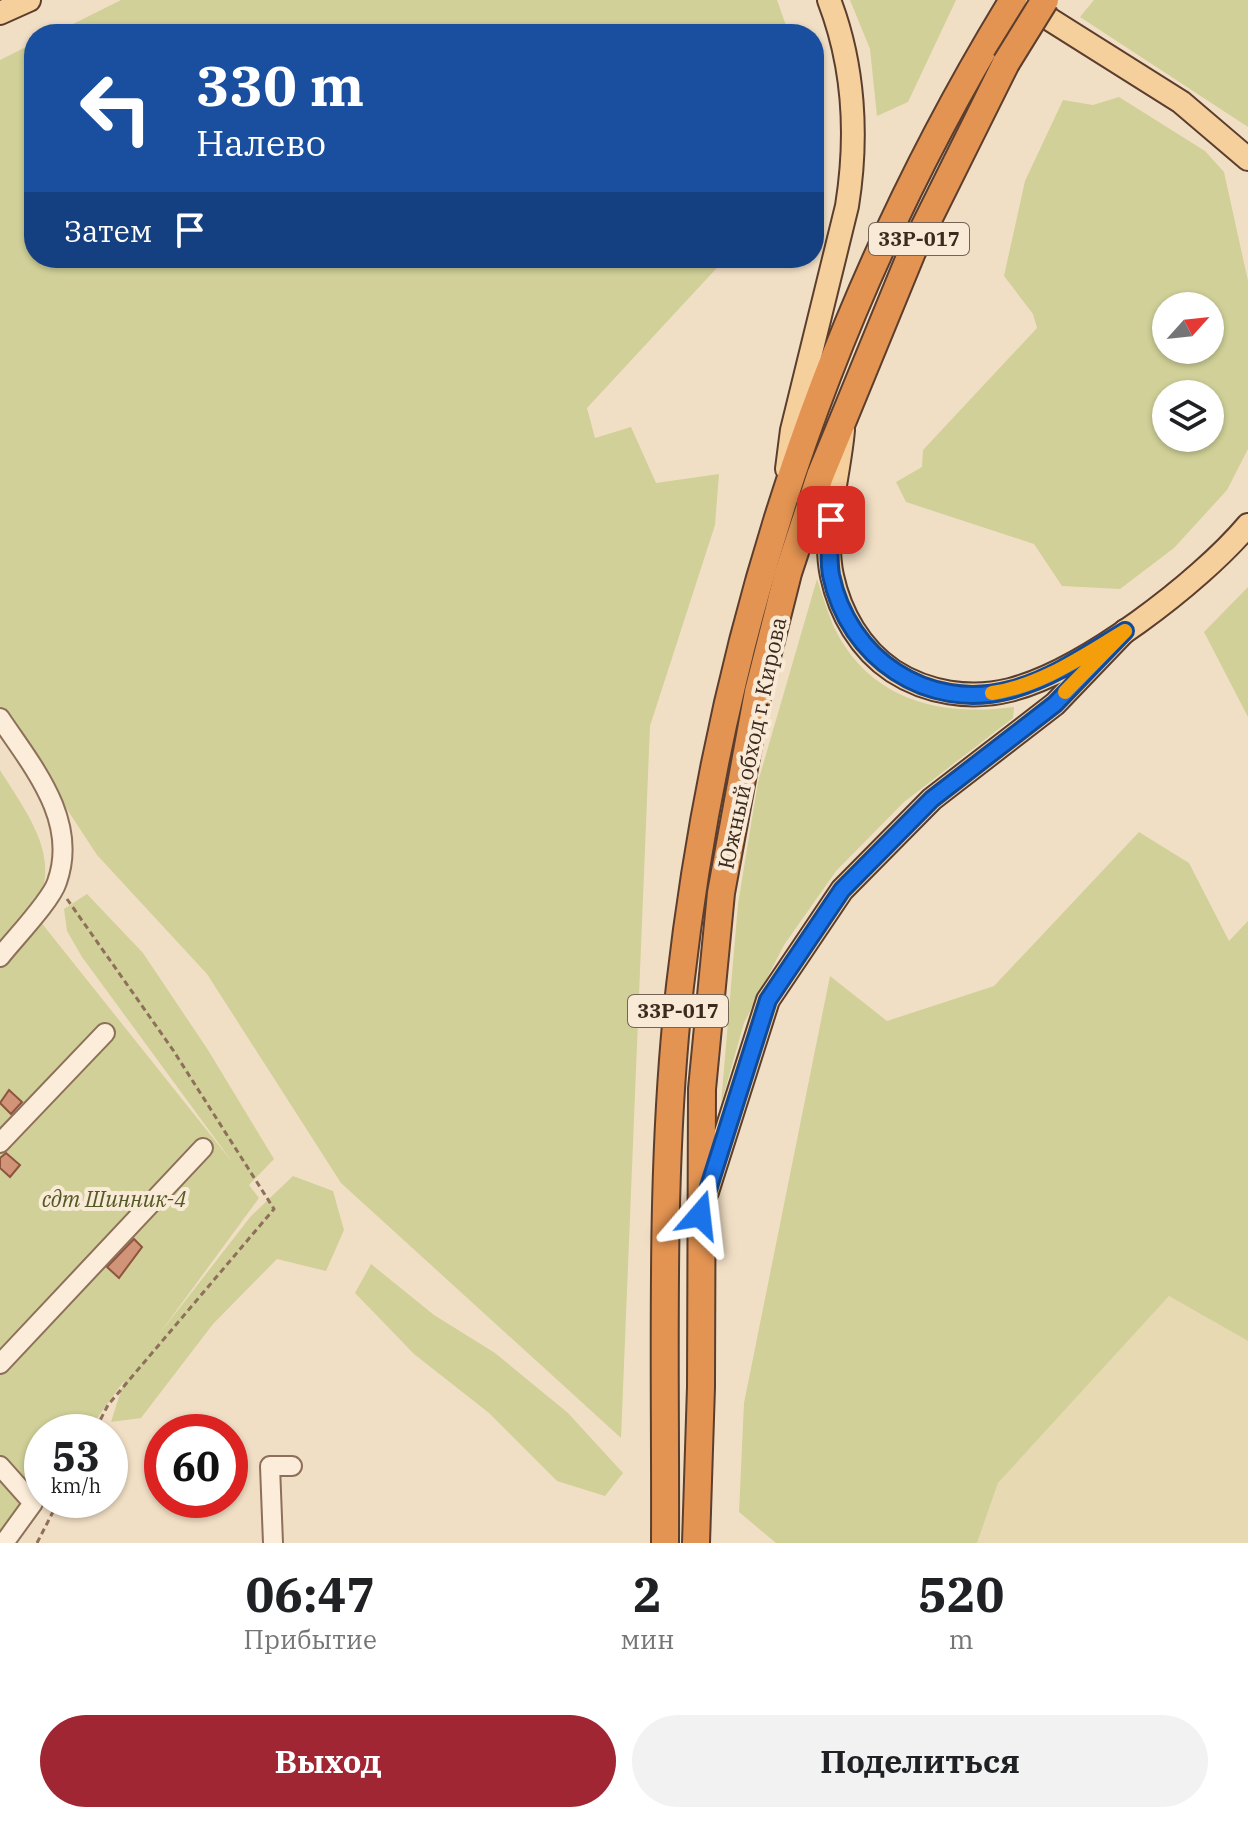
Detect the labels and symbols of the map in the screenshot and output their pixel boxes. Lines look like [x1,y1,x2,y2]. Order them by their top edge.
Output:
road number: 33Р-017 [869,223,969,255]
north arrow [1152,292,1224,364]
pin [797,486,865,554]
street label: Южный обход г. Кирова [711,614,792,872]
road number: 33Р-017 [628,995,728,1027]
position arrow [658,1173,742,1257]
park label: сдт Шинник-4 [42,1184,186,1213]
speed limit sign: 60 [144,1414,248,1518]

